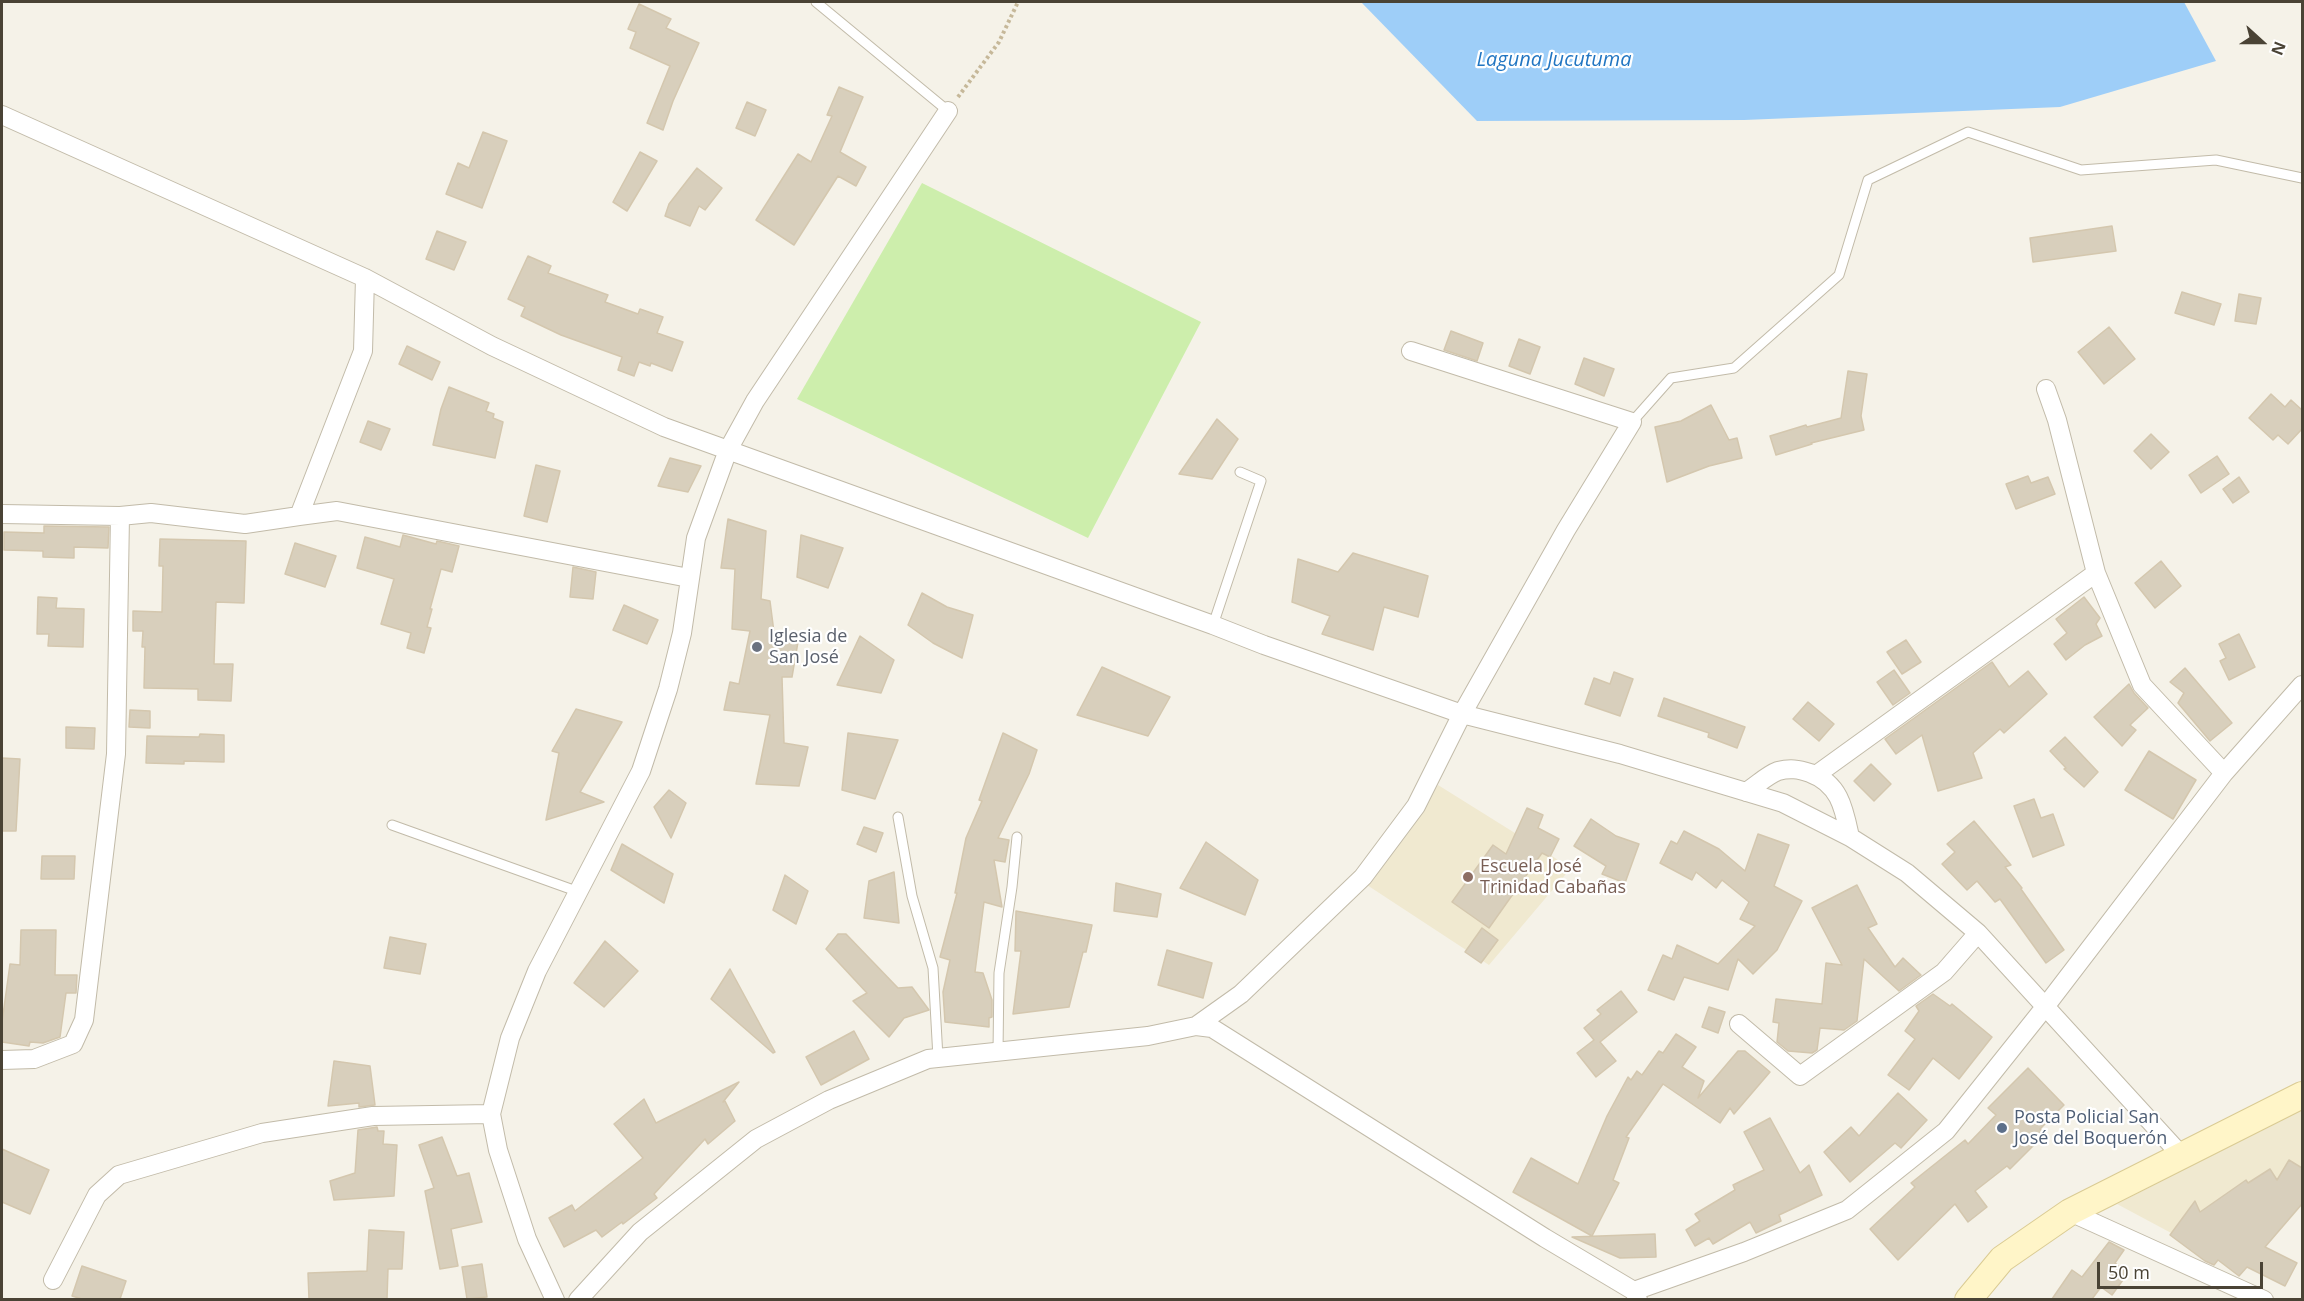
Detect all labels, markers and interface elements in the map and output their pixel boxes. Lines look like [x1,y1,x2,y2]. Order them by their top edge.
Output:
north arrow [2232,12,2292,72]
text: N [2266,38,2291,58]
water label: Laguna Jucutuma [1476,48,1632,72]
place label: Iglesia de San José [769,626,847,668]
marker: Iglesia de San José [750,640,764,654]
place label: Escuela José Trinidad Cabañas [1480,856,1626,898]
marker: Escuela José Trinidad Cabañas [1461,870,1475,884]
place label: Posta Policial San José del Boquerón [2014,1107,2167,1150]
marker: Posta Policial San José del Boquerón [1995,1121,2009,1135]
scale bar [2100,1250,2266,1288]
text: 50 m [2108,1260,2150,1284]

